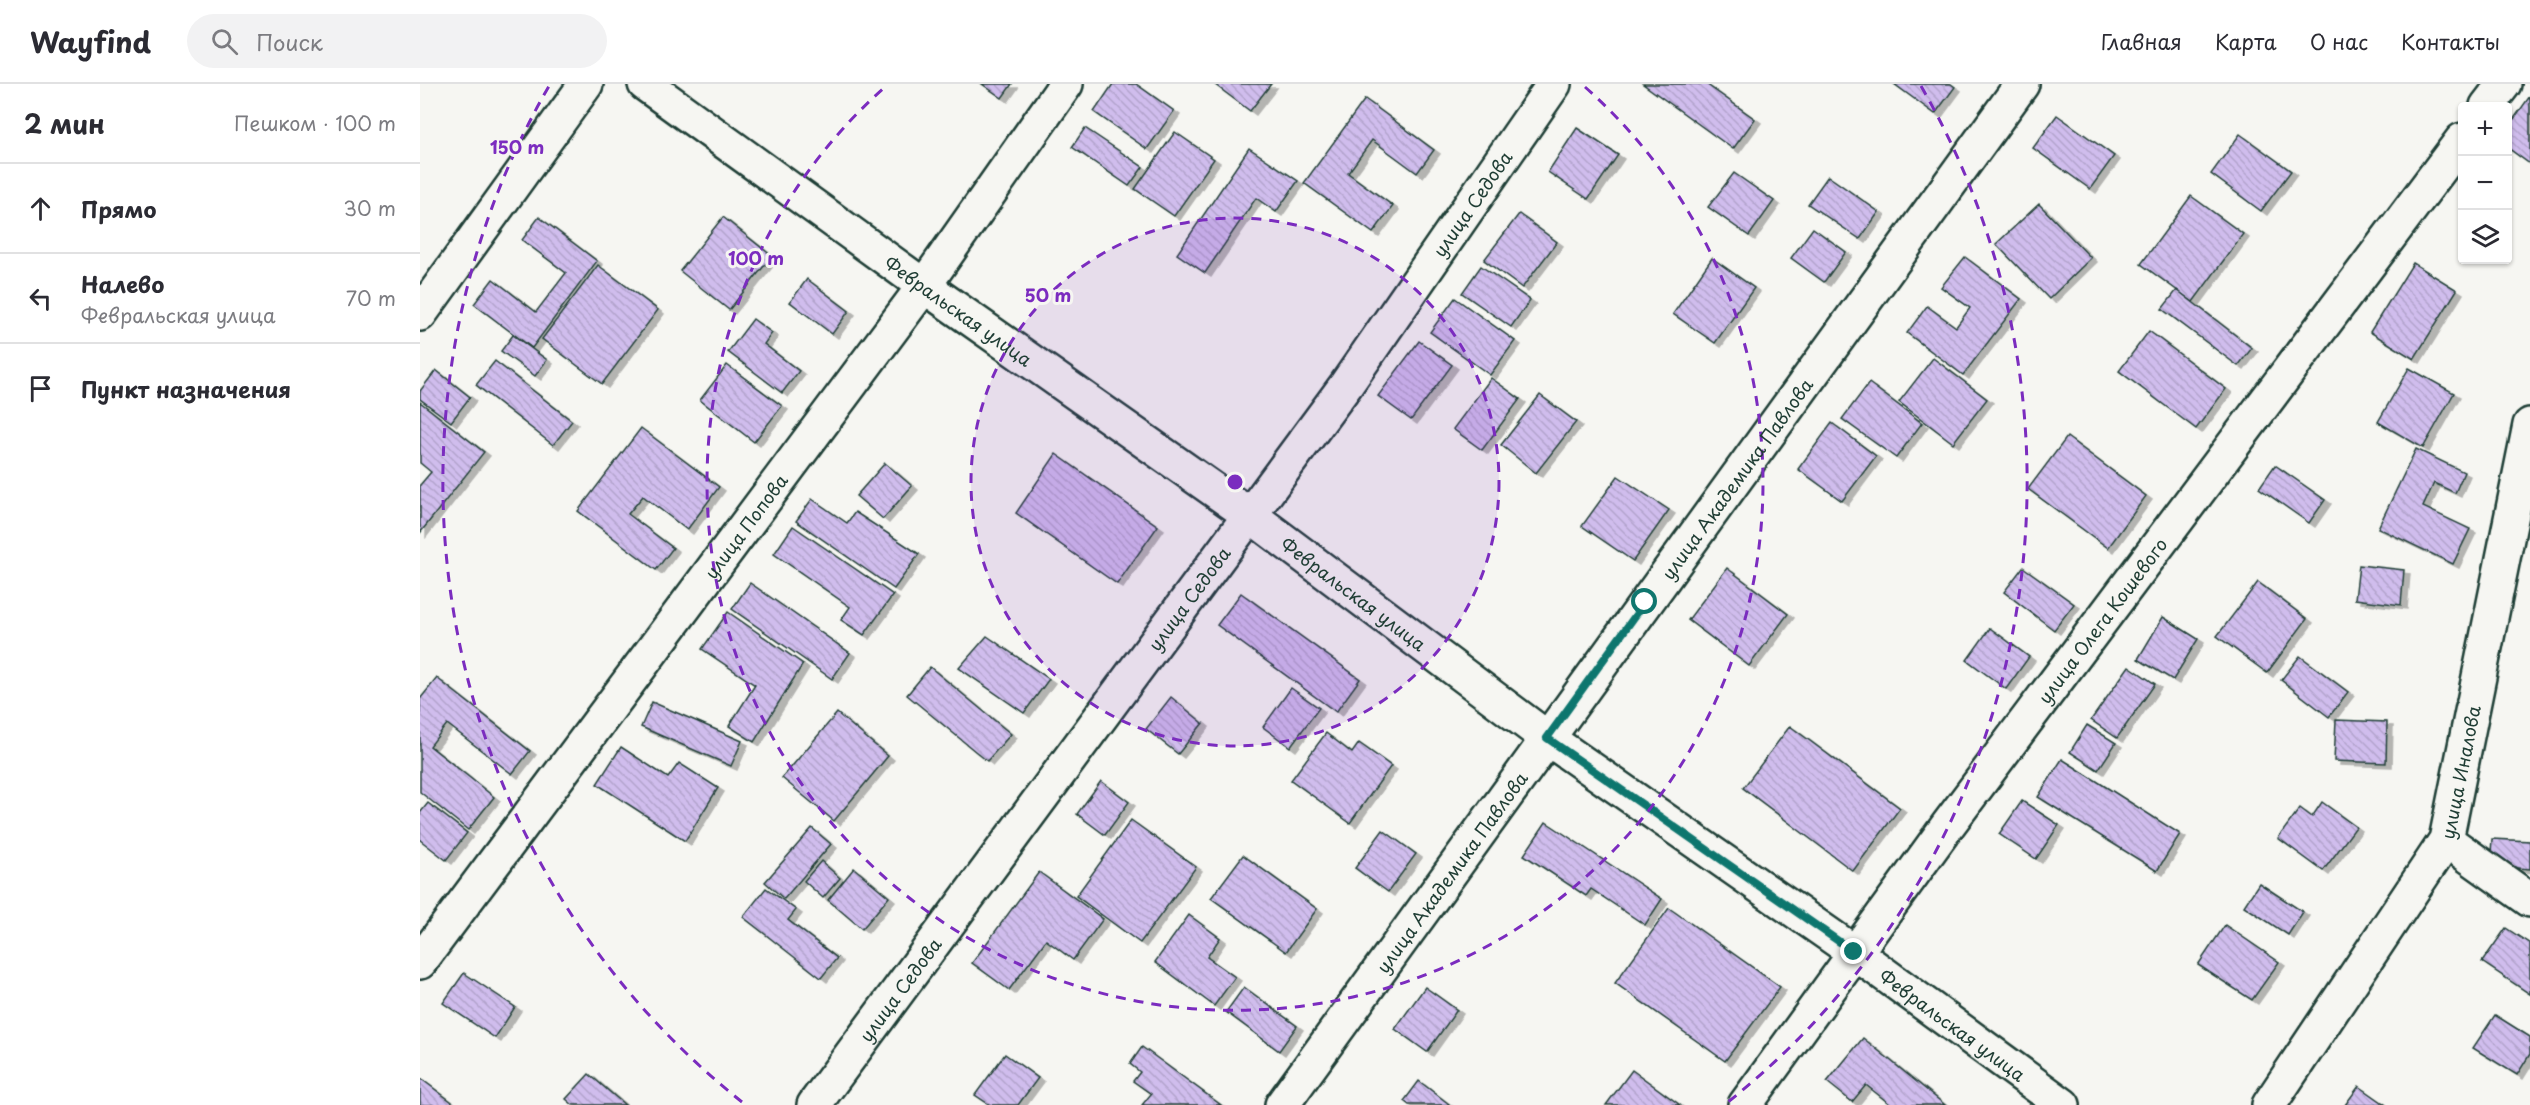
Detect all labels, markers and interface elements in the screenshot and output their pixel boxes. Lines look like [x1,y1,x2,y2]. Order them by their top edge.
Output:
search box [187,14,607,68]
text: Wayfind [30,20,151,63]
icon: search [208,25,241,58]
text: Поиск [256,25,323,58]
text: Главная [2101,25,2182,57]
text: Карта [2215,25,2277,57]
text: О нас [2310,25,2368,57]
text: Контакты [2401,25,2500,57]
map controls [2458,102,2512,264]
button: + [2458,102,2512,156]
text: 2 мин [24,104,105,143]
text: Пешком · 100 m [234,108,396,138]
text: 150 m [490,133,544,160]
street label: улица Седова [1425,144,1518,262]
button: − [2458,156,2512,210]
icon: ahead [24,192,57,225]
text: Прямо [81,192,156,225]
text: 30 m [343,193,396,223]
button: layers [2458,210,2512,264]
text: 100 m [728,244,784,271]
street label: Февральская улица [880,249,1039,372]
text: Налево [81,267,164,300]
text: 50 m [1025,281,1071,308]
icon: left [24,282,57,315]
text: 70 m [346,283,396,313]
text: Февральская улица [81,300,276,330]
street label: улица Академика Павлова [1654,371,1819,585]
icon: arrive [24,372,57,405]
text: Пункт назначения [81,372,291,405]
street label: улица Попова [697,467,794,584]
centre of rings [1225,472,1245,492]
street label: Февральская улица [1276,530,1433,657]
street label: улица Олега Кошевого [2031,532,2173,709]
street label: улица Седова [1141,540,1236,656]
route start [1631,588,1657,614]
street label: улица Иналова [2433,702,2487,841]
street label: улица Академика Павлова [1369,765,1534,978]
street label: улица Седова [852,931,948,1047]
route end [1840,938,1866,964]
street label: Февральская улица [1874,962,2032,1087]

